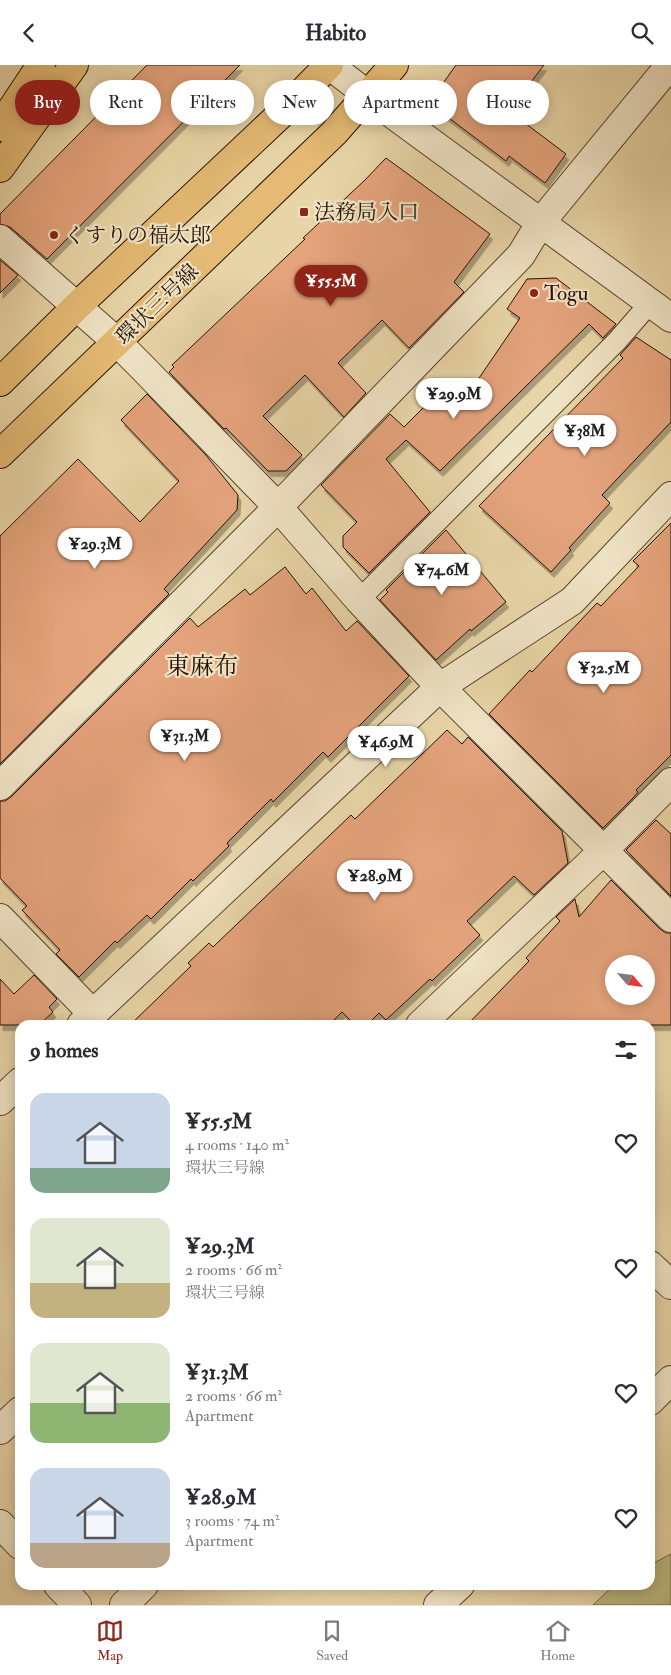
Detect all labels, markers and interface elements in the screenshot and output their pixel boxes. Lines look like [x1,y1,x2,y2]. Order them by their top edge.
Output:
icon: back [15,19,43,47]
text: Habito [305,19,366,47]
icon: search [628,19,656,47]
chip: Buy [15,80,80,125]
chip: Rent [90,80,161,125]
chip: Filters [171,80,254,125]
chip: New [264,80,334,125]
chip: Apartment [344,80,457,125]
chip: House [467,80,549,125]
place label: 法務局入口 [314,199,419,226]
marker: 法務局入口 [298,206,310,218]
place label: くすりの福太郎 [64,222,211,249]
marker: くすりの福太郎 [48,229,60,241]
street label: 環状三号線 [110,258,204,351]
pin: ¥55.5M [290,265,372,307]
text: ¥55.5M [305,271,357,291]
place label: Togu [544,280,588,307]
marker: Togu [528,287,540,299]
pin: ¥29.9M [413,377,495,420]
text: ¥29.9M [426,384,482,404]
pin: ¥38M [555,415,615,457]
text: ¥38M [564,421,606,441]
pin: ¥29.3M [54,527,136,570]
text: ¥29.3M [68,534,122,554]
pin: ¥74.6M [401,553,483,596]
text: ¥74.6M [415,560,469,580]
district label: 東麻布 [166,651,238,682]
pin: ¥32.5M [563,651,645,694]
text: ¥32.5M [578,658,630,678]
pin: ¥31.3M [144,719,226,762]
pin: ¥46.9M [345,725,427,768]
text: ¥31.3M [161,726,209,746]
text: ¥46.9M [358,732,414,752]
pin: ¥28.9M [334,859,416,902]
text: ¥28.9M [348,866,402,886]
north arrow [605,955,655,1005]
map controls [605,955,655,1005]
icon: filters [612,1036,640,1064]
text: 9 homes [30,1037,99,1064]
text: ¥55.5M [185,1108,252,1135]
icon: home [70,1113,130,1173]
icon: heart [612,1129,640,1157]
text: 4 rooms · 140 m² [185,1135,289,1155]
text: 環状三号線 [185,1158,265,1178]
text: ¥29.3M [185,1233,255,1260]
icon: home [70,1238,130,1298]
icon: heart [612,1254,640,1282]
text: 2 rooms · 66 m² [185,1260,282,1280]
text: 環状三号線 [185,1283,265,1303]
text: ¥31.3M [185,1359,249,1386]
icon: home [70,1363,130,1423]
icon: heart [612,1379,640,1407]
text: 2 rooms · 66 m² [185,1386,282,1406]
text: Apartment [185,1406,253,1426]
text: ¥28.9M [185,1484,256,1511]
icon: home [70,1488,130,1548]
icon: heart [612,1504,640,1532]
text: 3 rooms · 74 m² [185,1511,279,1531]
text: Apartment [185,1531,253,1551]
tab: Map [96,1617,124,1664]
tab: Saved [316,1617,348,1664]
tab: Home [540,1617,575,1664]

